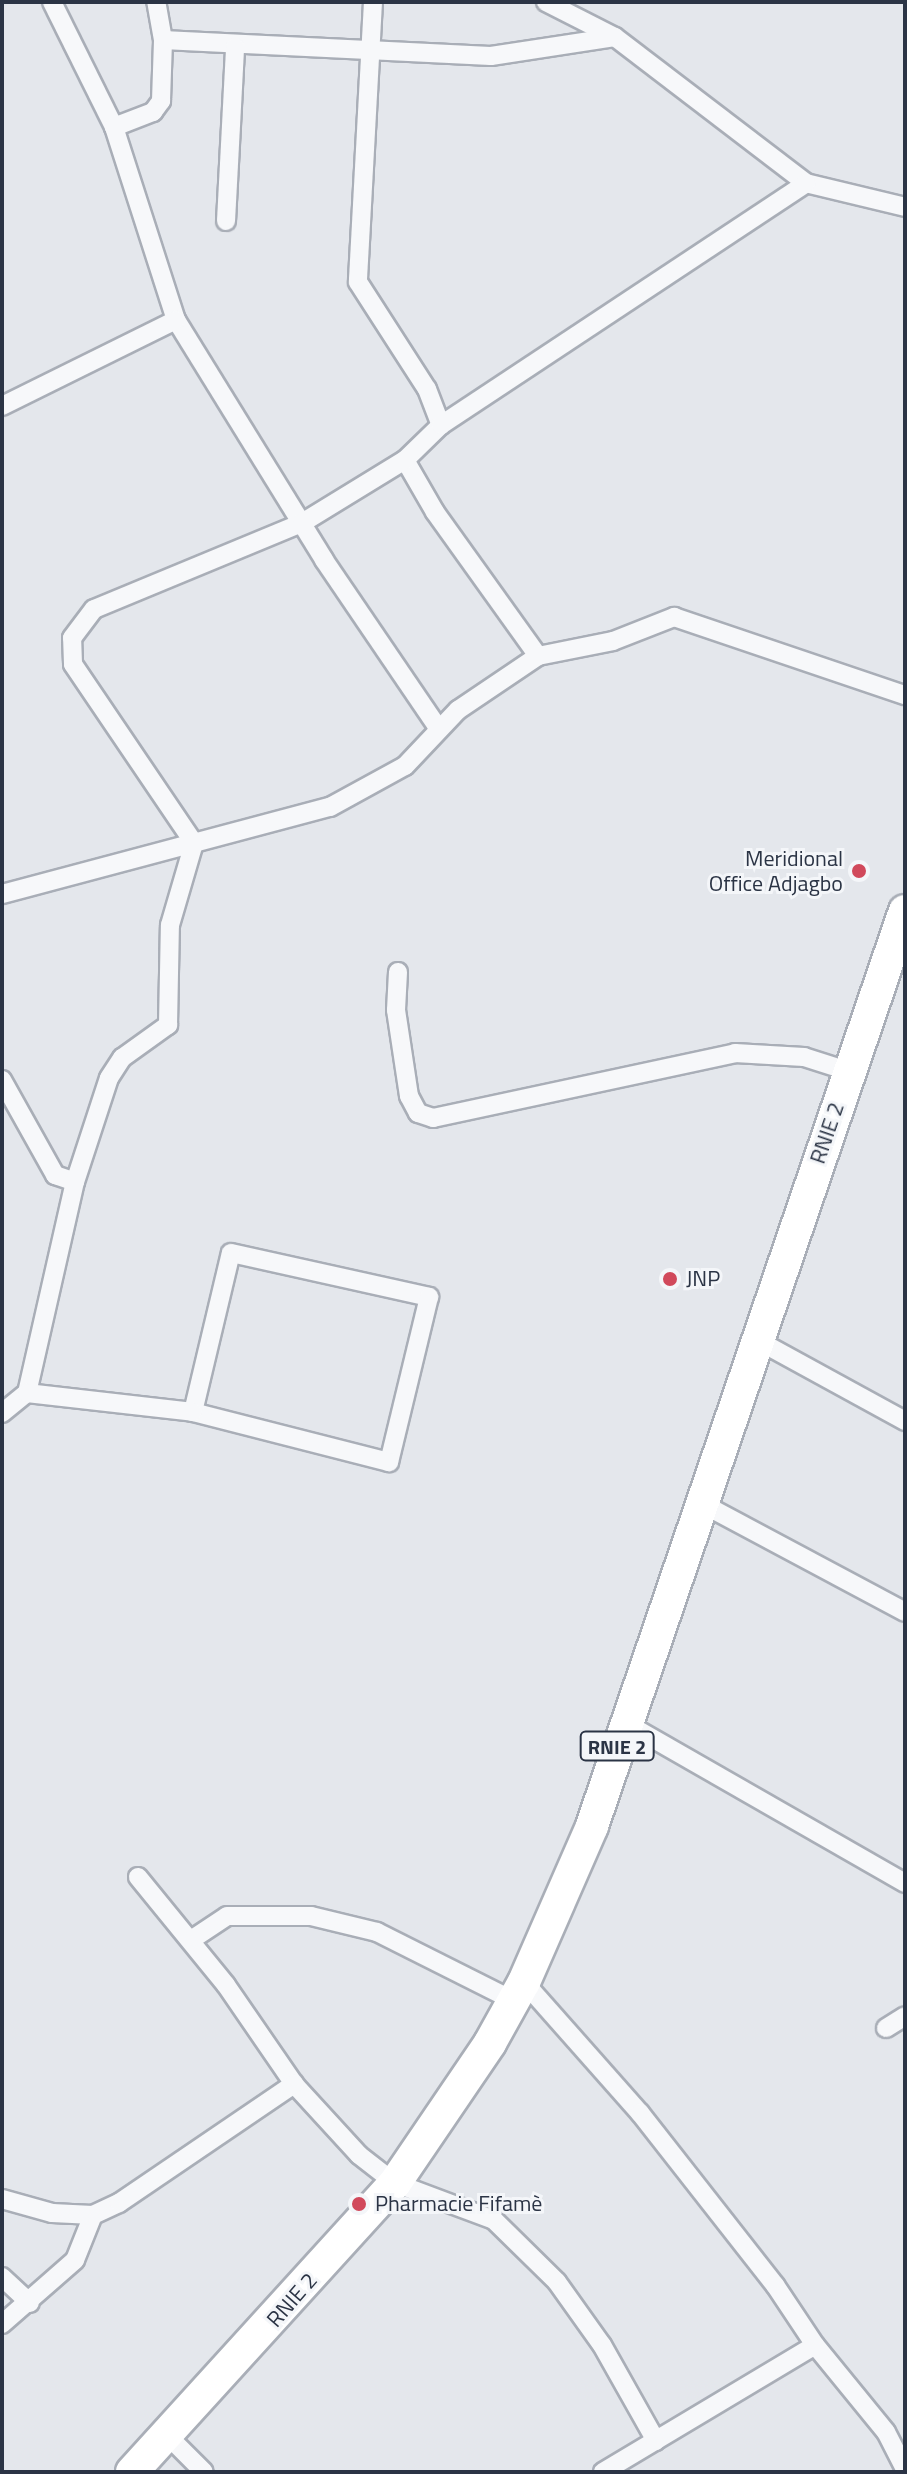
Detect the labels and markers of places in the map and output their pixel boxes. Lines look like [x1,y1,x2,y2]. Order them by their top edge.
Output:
place label: Meridional Office Adjagbo [709,845,843,896]
marker: Meridional Office Adjagbo [850,862,868,880]
place label: JNP [686,1266,720,1292]
marker: JNP [661,1270,679,1288]
place label: Pharmacie Fifamè [375,2191,542,2217]
marker: Pharmacie Fifamè [350,2195,368,2213]

